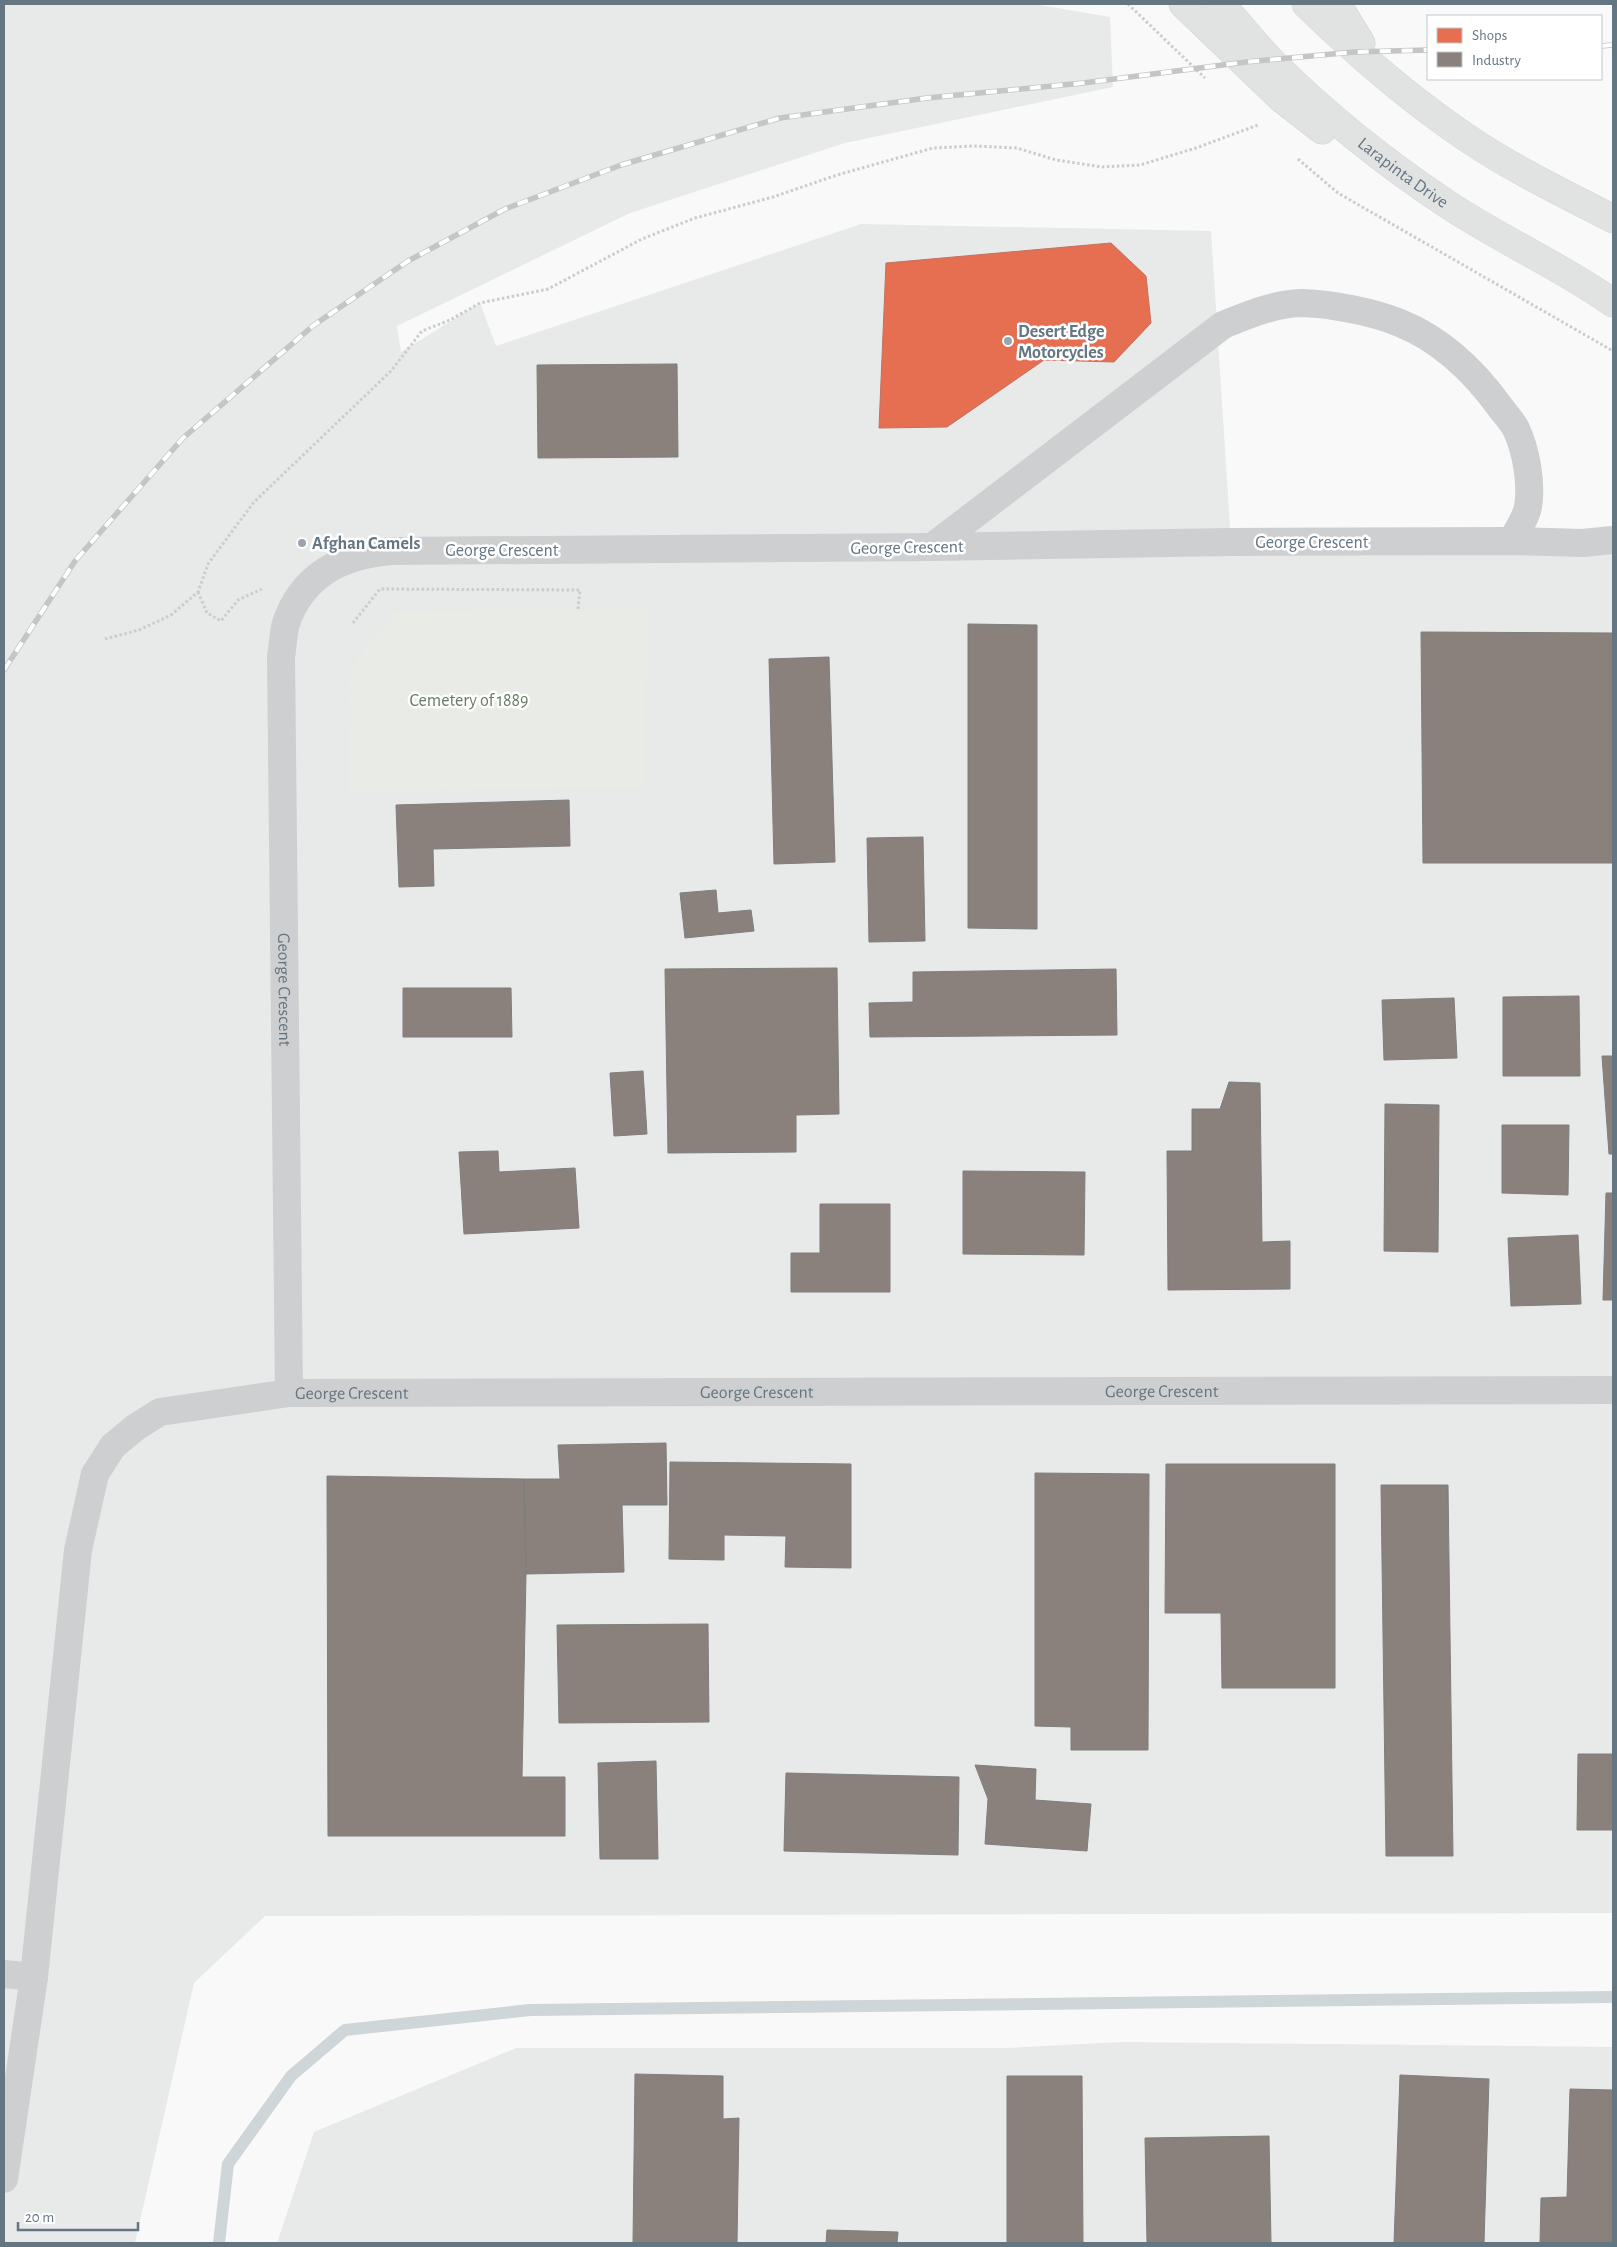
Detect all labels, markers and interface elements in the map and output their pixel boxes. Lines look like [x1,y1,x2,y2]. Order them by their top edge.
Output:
legend [1427,15,1602,80]
text: Shops [1472,28,1507,43]
text: Industry [1472,53,1521,68]
street label: Larapinta Drive [1354,134,1451,212]
place label: Desert Edge Motorcycles [1018,323,1105,362]
marker: Desert Edge Motorcycles [1002,335,1014,347]
street label: George Crescent [1255,534,1369,552]
place label: Afghan Camels [312,535,421,553]
marker: Afghan Camels [296,537,308,549]
street label: George Crescent [850,538,964,558]
street label: George Crescent [445,542,559,560]
park label: Cemetery of 1889 [409,692,529,710]
street label: George Crescent [274,933,293,1047]
street label: George Crescent [1105,1383,1219,1401]
street label: George Crescent [700,1384,814,1402]
street label: George Crescent [295,1385,409,1403]
scale bar [18,2200,138,2232]
text: 20 m [25,2210,54,2225]

